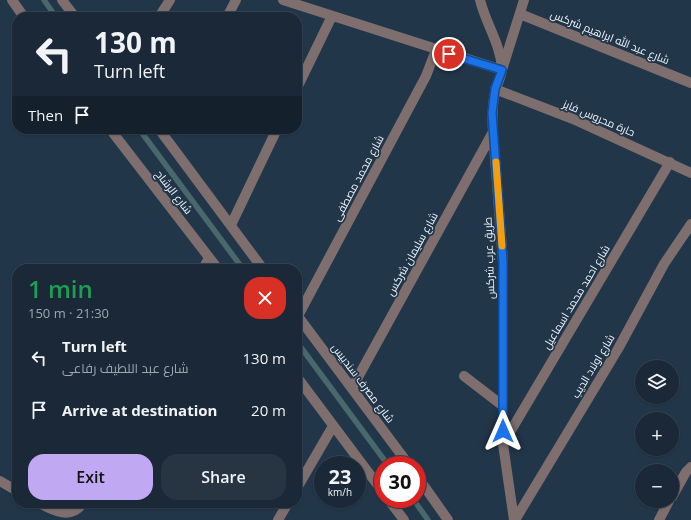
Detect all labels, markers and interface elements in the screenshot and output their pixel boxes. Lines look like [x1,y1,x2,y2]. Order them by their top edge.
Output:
street label: شارع عبد الله ابراهيم شركس [548,6,672,68]
text: 130 m [94,23,177,61]
icon: left [28,28,80,80]
pin [432,37,466,71]
icon: arrive [438,43,460,65]
text: Turn left [94,59,165,83]
street label: حارة محروس فايز [560,95,638,139]
icon: arrive [71,104,93,126]
text: Then [28,105,63,125]
street label: شارع محمد مصطفى [329,132,387,224]
street label: شارع الرشاح [152,167,196,217]
street label: شارع سليمان شركس [382,209,442,299]
street label: طريق عرب شركس [480,217,497,299]
street label: شارع احمد محمد اسماعيل [538,242,614,352]
text: 1 min [28,272,93,305]
button: close [244,277,286,319]
text: 150 m · 21:30 [28,304,109,322]
street label: شارع اولاد الديب [568,331,618,401]
text: Turn left [62,336,127,356]
street label: شارع مصرف سندبيس [328,340,398,426]
icon: left [28,347,50,369]
text: 130 m [242,348,286,368]
text: شارع عبد اللطيف رفاعى [62,359,188,377]
map controls [635,360,679,508]
button: layers [635,360,679,404]
icon: arrive [28,399,50,421]
text: Arrive at destination [62,400,217,420]
text: 20 m [251,400,286,420]
position arrow [482,410,524,452]
button: + [635,412,679,456]
button: Exit [28,454,153,500]
button: Share [161,454,286,500]
speed limit sign: 30 [374,456,426,508]
text: 23 [329,463,351,490]
button: − [635,464,679,508]
text: km/h [328,485,352,499]

